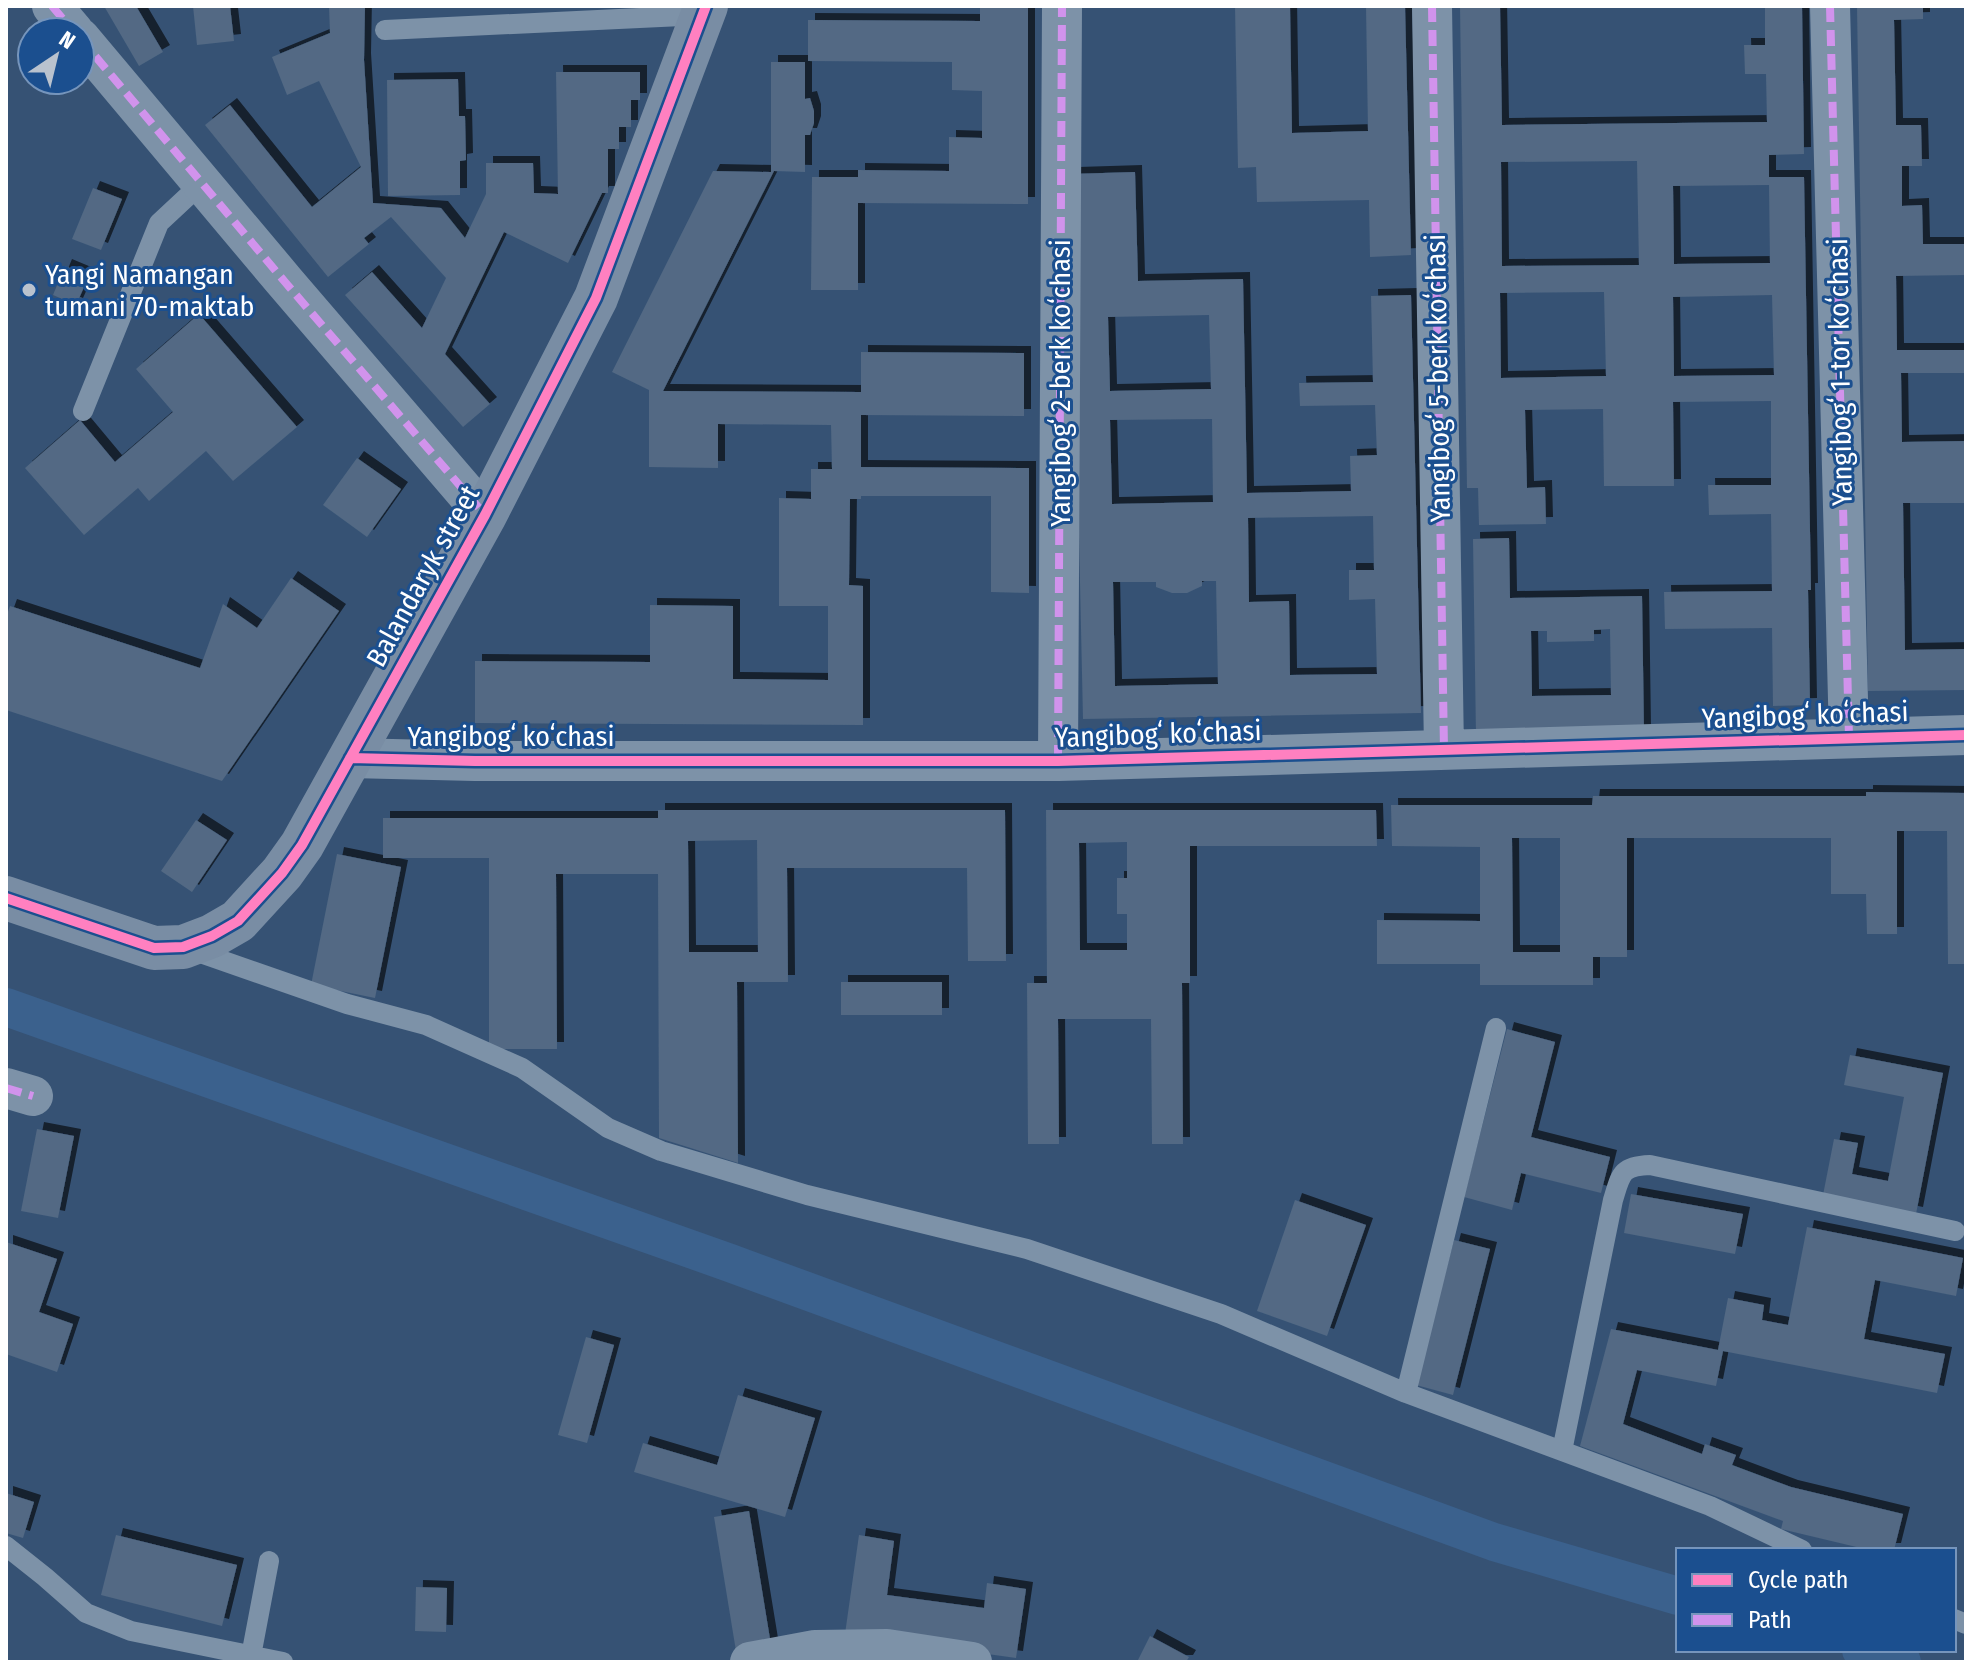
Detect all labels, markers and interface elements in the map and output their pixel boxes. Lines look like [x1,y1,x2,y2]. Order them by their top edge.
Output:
north arrow [16,16,96,96]
text: N [54,25,80,55]
street label: Yangibogʻ 5-berk koʻchasi [1419,234,1457,522]
street label: Yangibogʻ 1-tor koʻchasi [1821,238,1859,506]
street label: Yangibogʻ 2-berk koʻchasi [1044,239,1077,527]
place label: Yangi Namangan tumani 70-maktab [45,258,254,323]
marker: Yangi Namangan tumani 70-maktab [20,281,38,299]
street label: Balandaryk street [360,479,487,672]
street label: Yangibogʻ koʻchasi [1701,695,1909,735]
street label: Yangibogʻ koʻchasi [1054,714,1262,754]
street label: Yangibogʻ koʻchasi [408,720,614,753]
legend [1676,1548,1956,1652]
text: Cycle path [1748,1566,1848,1594]
text: Path [1748,1606,1792,1634]

